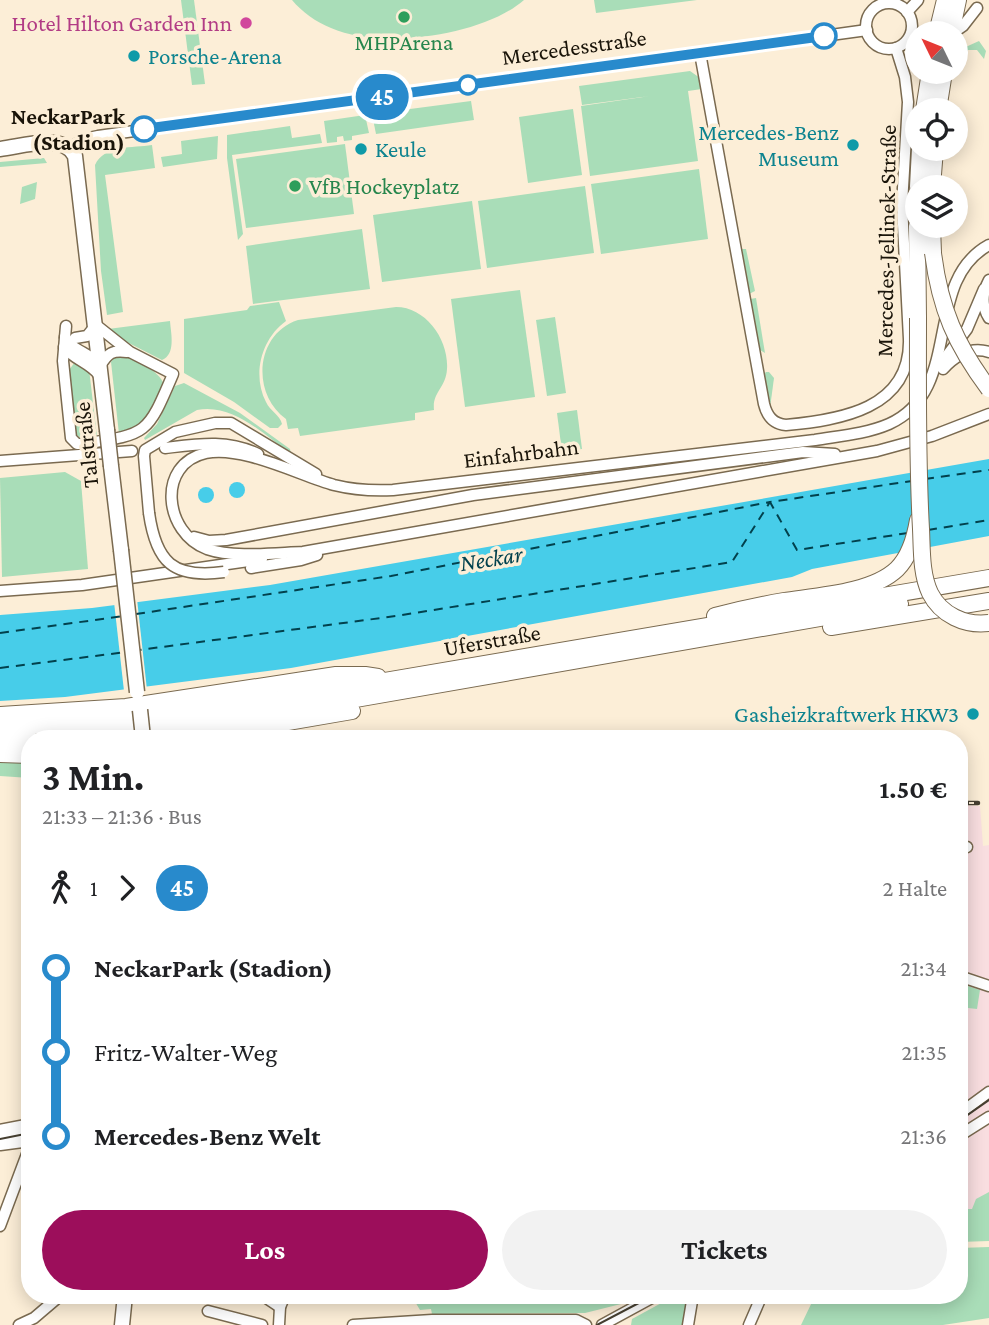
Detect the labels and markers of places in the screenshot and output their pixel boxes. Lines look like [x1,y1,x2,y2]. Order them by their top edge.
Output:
marker: MHPArena [396,9,412,25]
place label: Hotel Hilton Garden Inn [11,10,232,36]
marker: Hotel Hilton Garden Inn [238,15,254,31]
unlabelled marker [811,23,837,49]
place label: MHPArena [355,29,454,55]
place label: Porsche-Arena [148,43,282,69]
marker: Porsche-Arena [126,48,142,64]
unlabelled marker [458,75,478,95]
place label: NeckarPark (Stadion) [11,103,126,156]
marker: NeckarPark (Stadion) [131,116,157,142]
place label: Mercedes-Benz Museum [698,119,839,171]
place label: Keule [375,136,426,162]
marker: Mercedes-Benz Museum [845,137,861,153]
marker: Keule [353,141,369,157]
place label: VfB Hockeyplatz [309,173,459,199]
marker: VfB Hockeyplatz [287,178,303,194]
place label: Gasheizkraftwerk HKW3 [734,701,959,727]
marker: Gasheizkraftwerk HKW3 [965,706,981,722]

